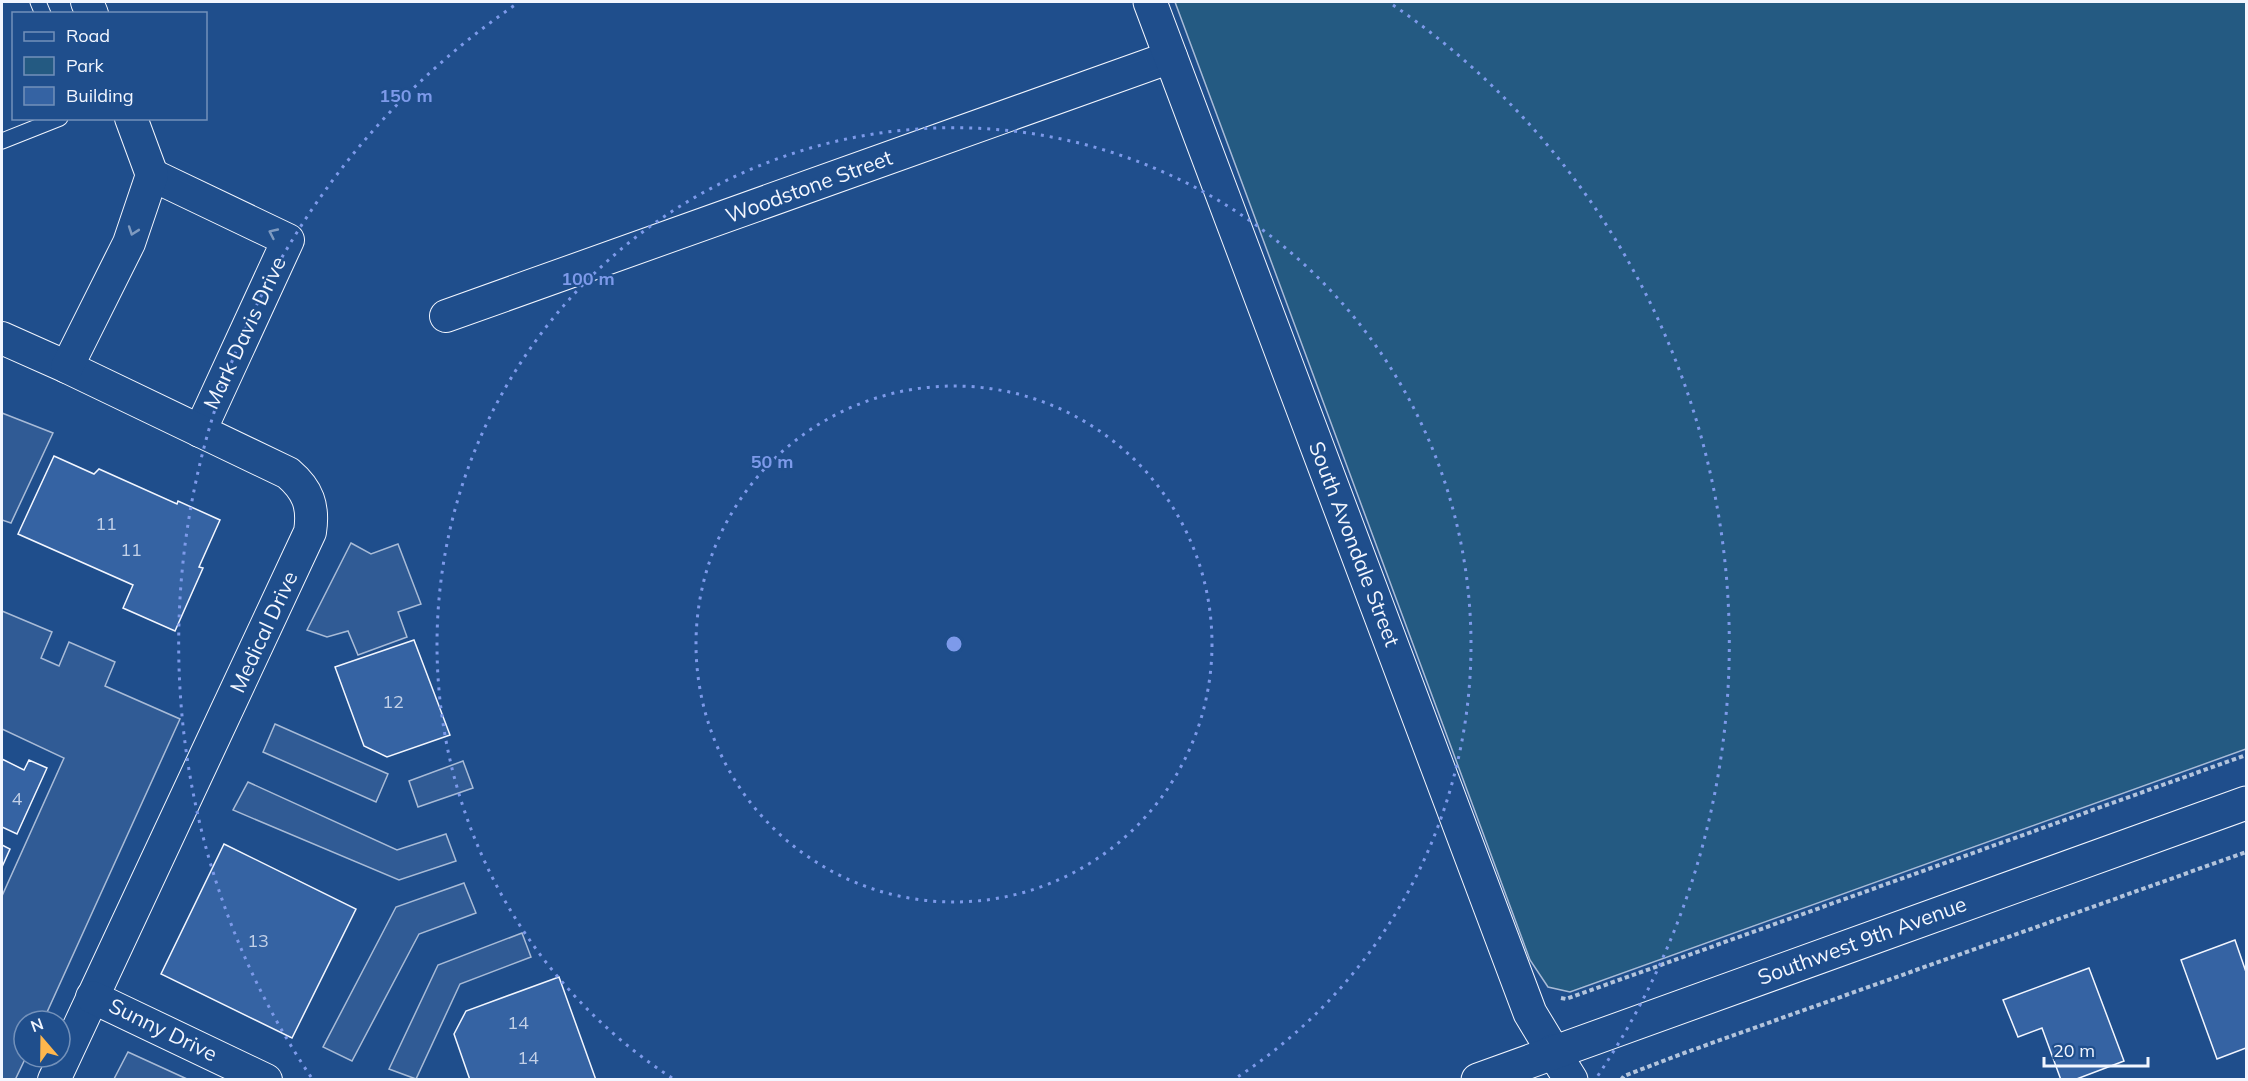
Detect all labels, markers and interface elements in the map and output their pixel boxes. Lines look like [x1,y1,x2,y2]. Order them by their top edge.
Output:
legend [12,12,207,120]
text: Road [66,24,110,47]
text: Park [66,54,105,77]
text: Building [66,84,134,107]
text: 150 m [379,84,433,107]
street label: Woodstone Street [722,144,896,228]
one-way arrow [128,225,141,236]
one-way arrow [269,229,280,241]
street label: Mark Davis Drive [197,252,291,413]
text: 100 m [561,267,615,290]
street label: South Avondale Street [1304,437,1406,650]
text: 50 m [751,450,793,473]
house number: 11 [95,512,117,535]
house number: 11 [120,538,142,561]
street label: Medical Drive [224,567,303,697]
centre of rings [944,634,964,654]
house number: 12 [382,690,404,713]
house number: 4 [12,787,23,810]
street label: Southwest 9th Avenue [1754,890,1970,990]
house number: 13 [247,929,269,952]
street label: Sunny Drive [105,992,222,1066]
north arrow [12,1009,72,1069]
house number: 14 [507,1011,529,1034]
text: N [28,1013,46,1036]
scale bar [2044,1030,2148,1068]
text: 20 m [2053,1039,2095,1062]
house number: 14 [517,1046,539,1069]

